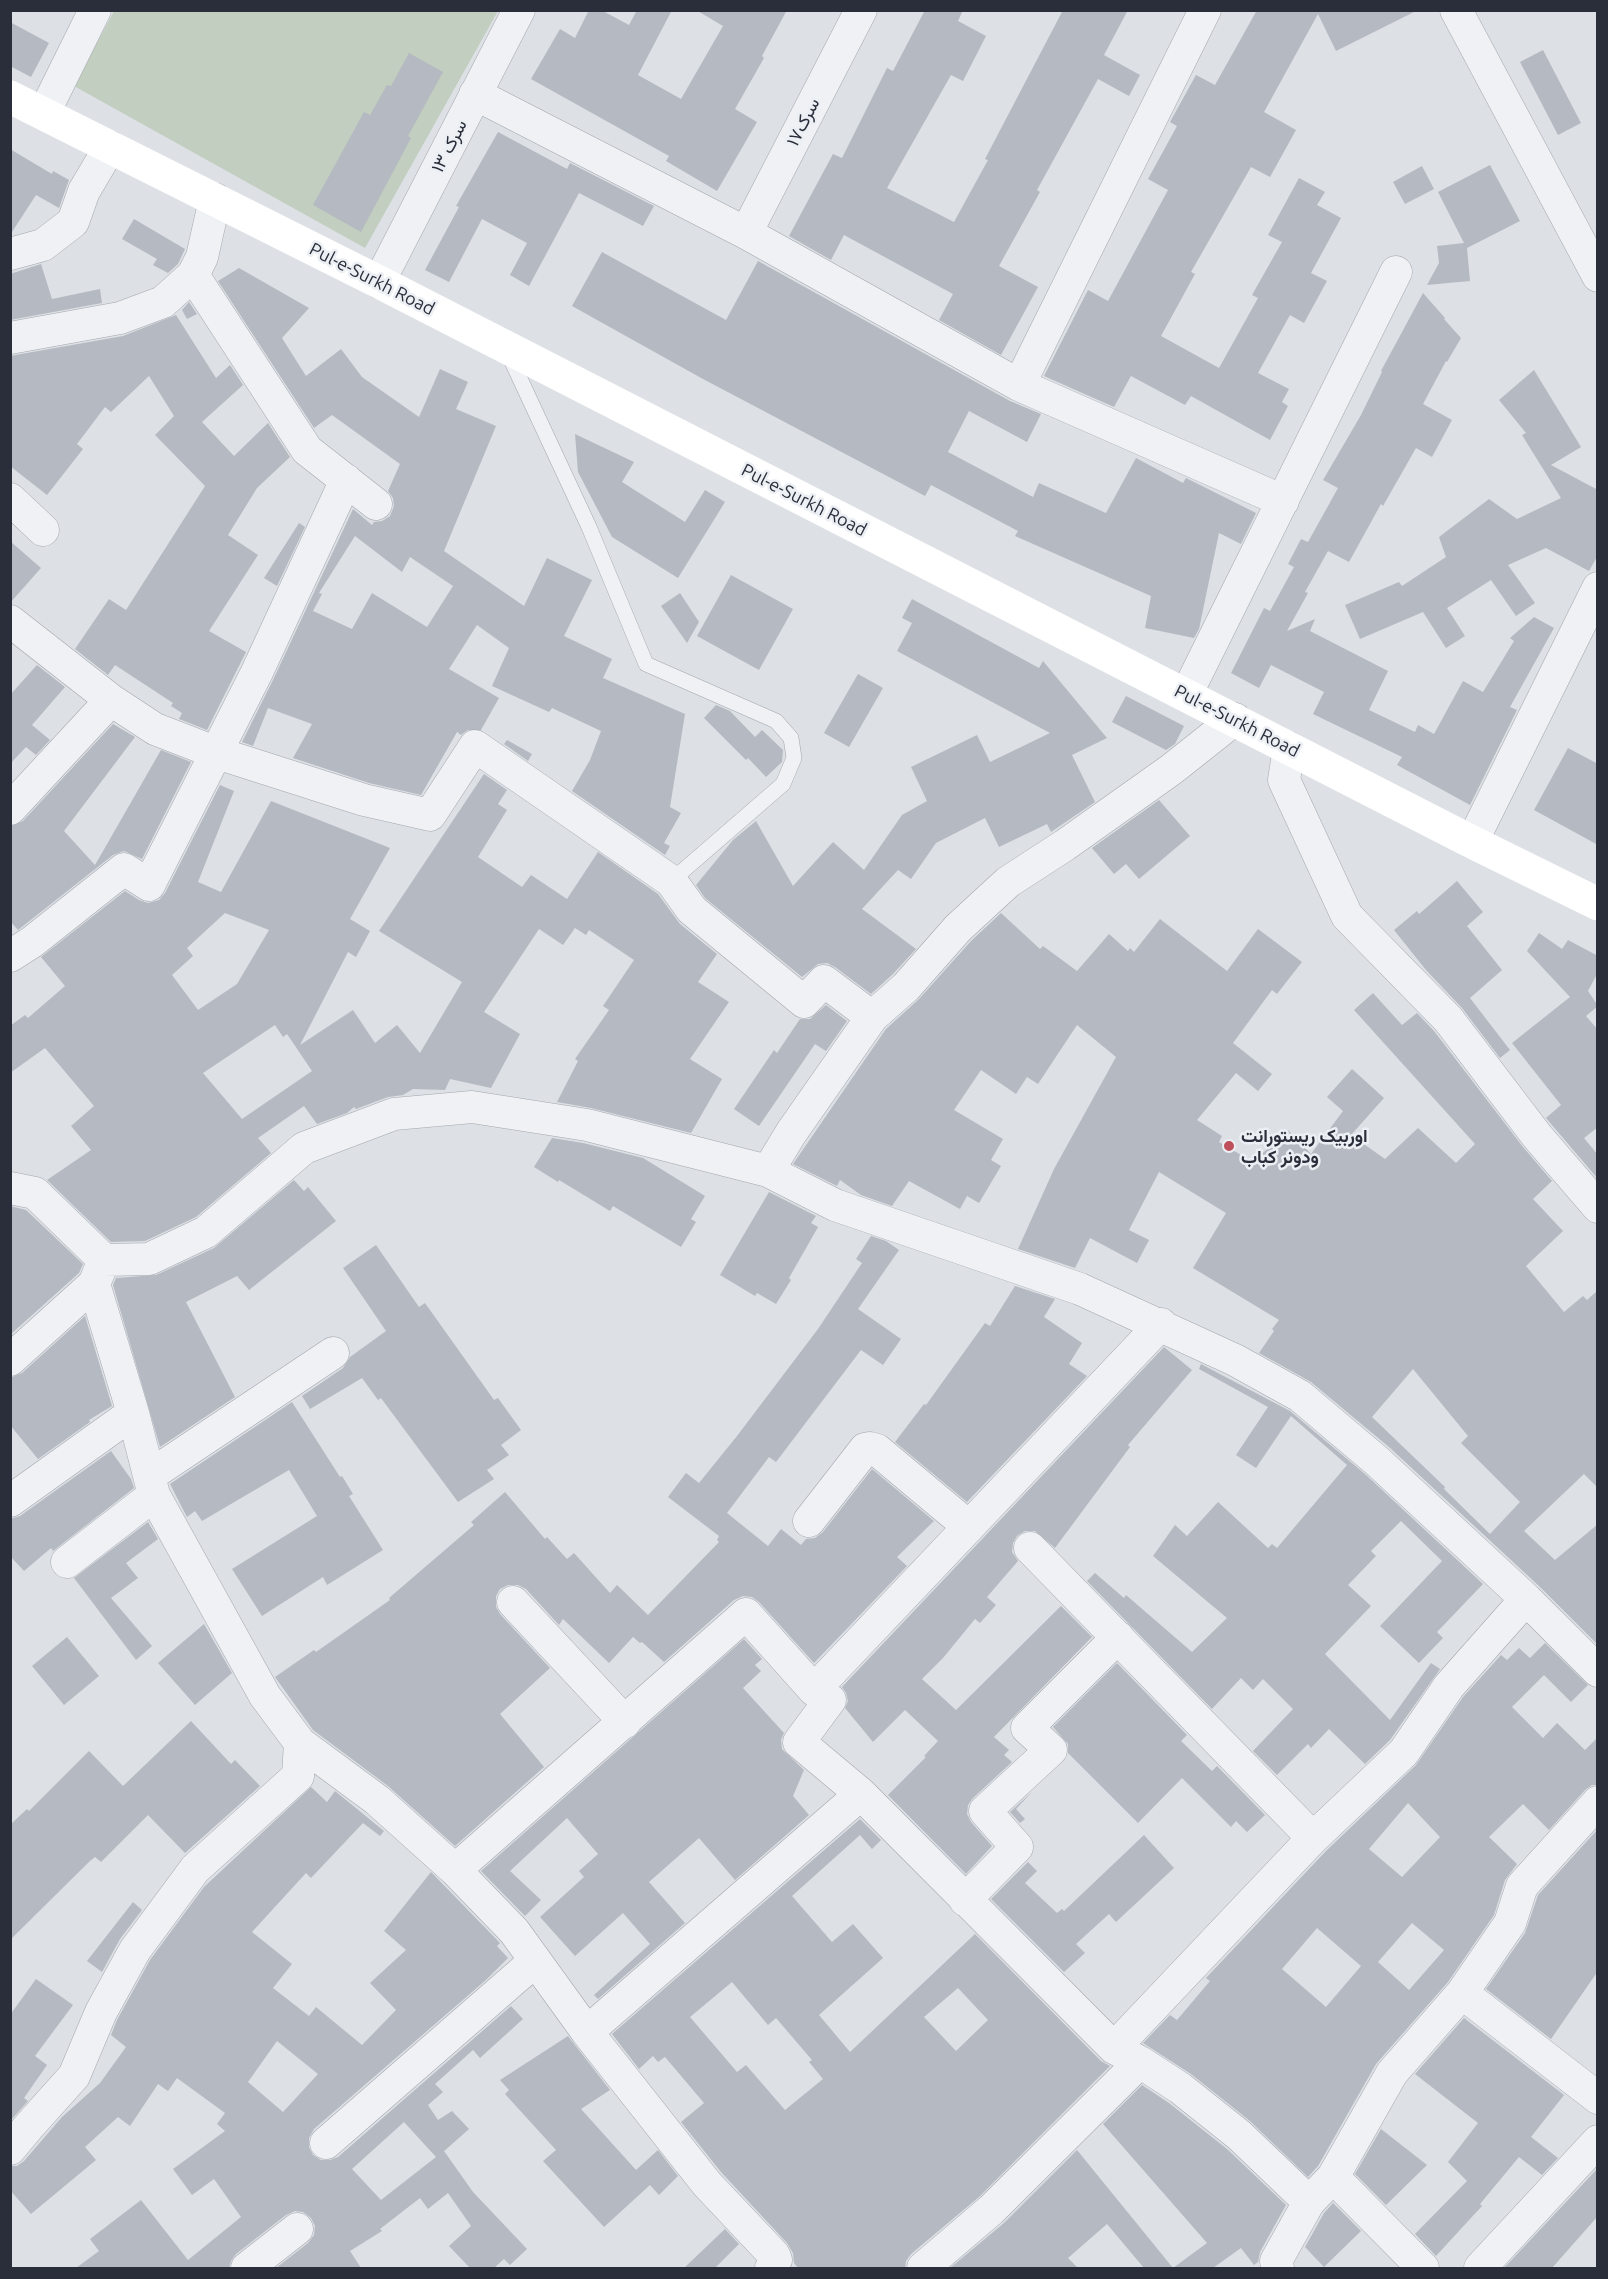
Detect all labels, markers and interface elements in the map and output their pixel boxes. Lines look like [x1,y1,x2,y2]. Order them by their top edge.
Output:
street label: سرک۱۷ [782,94,824,150]
street label: سرک ۱۳ [427,116,471,176]
street label: Pul-e-Surkh Road [306,238,438,320]
street label: Pul-e-Surkh Road [738,459,870,541]
street label: Pul-e-Surkh Road [1171,680,1303,762]
place label: اوربیک ریستورانت ودونر کباب [1241,1125,1368,1168]
marker: اوربیک ریستورانت ودونر کباب [1222,1139,1236,1153]

